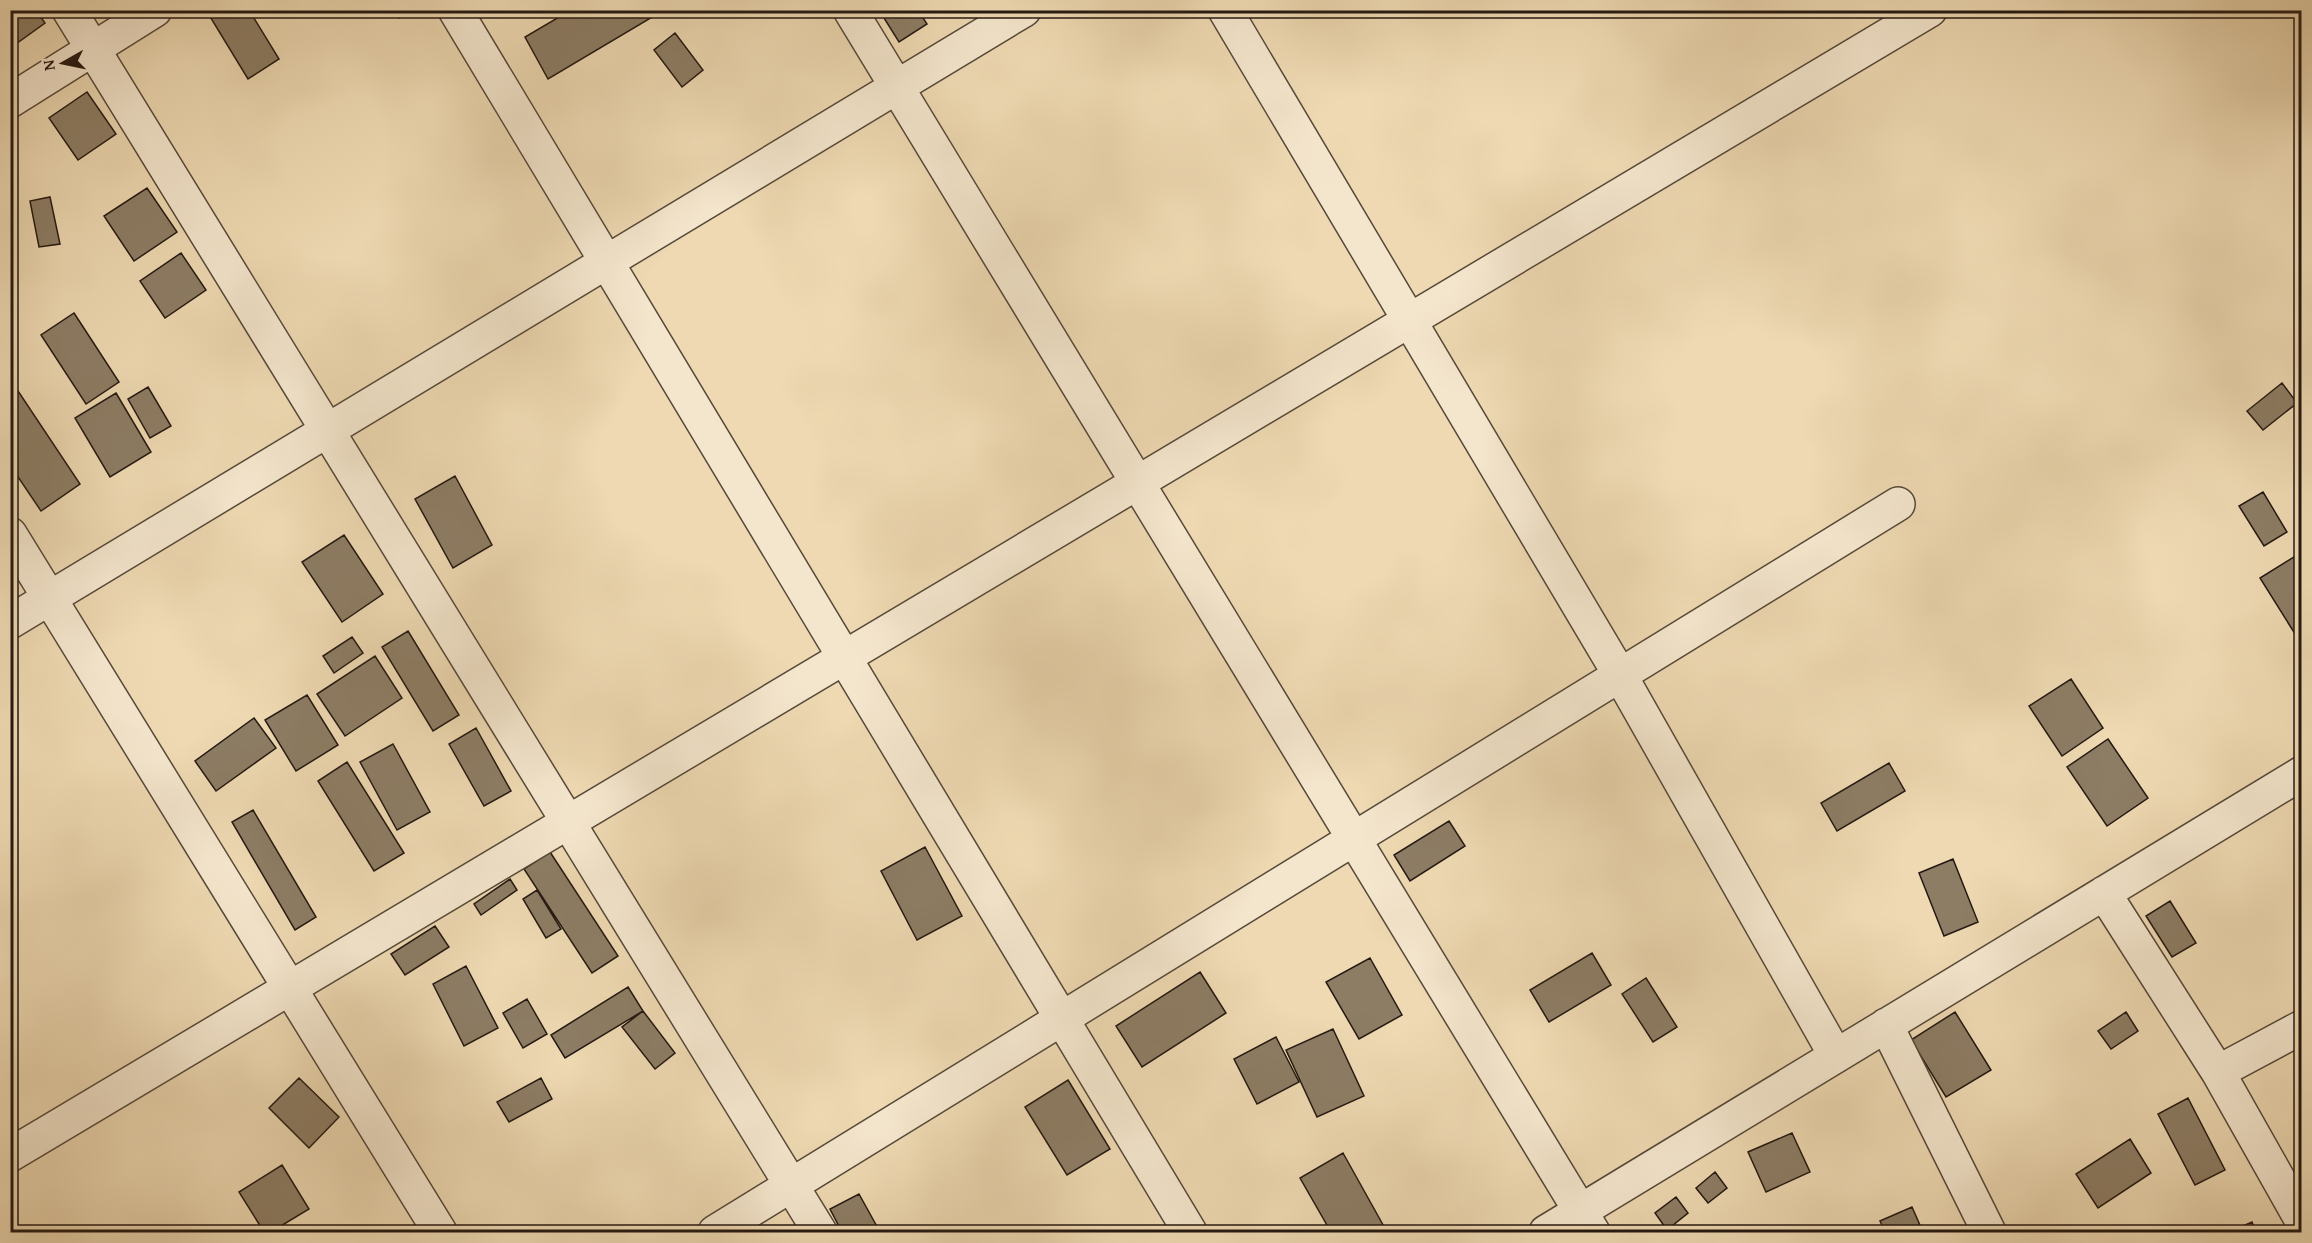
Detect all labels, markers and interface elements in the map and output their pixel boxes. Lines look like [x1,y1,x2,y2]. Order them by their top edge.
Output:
north arrow [33,33,93,93]
text: N [35,58,61,73]

